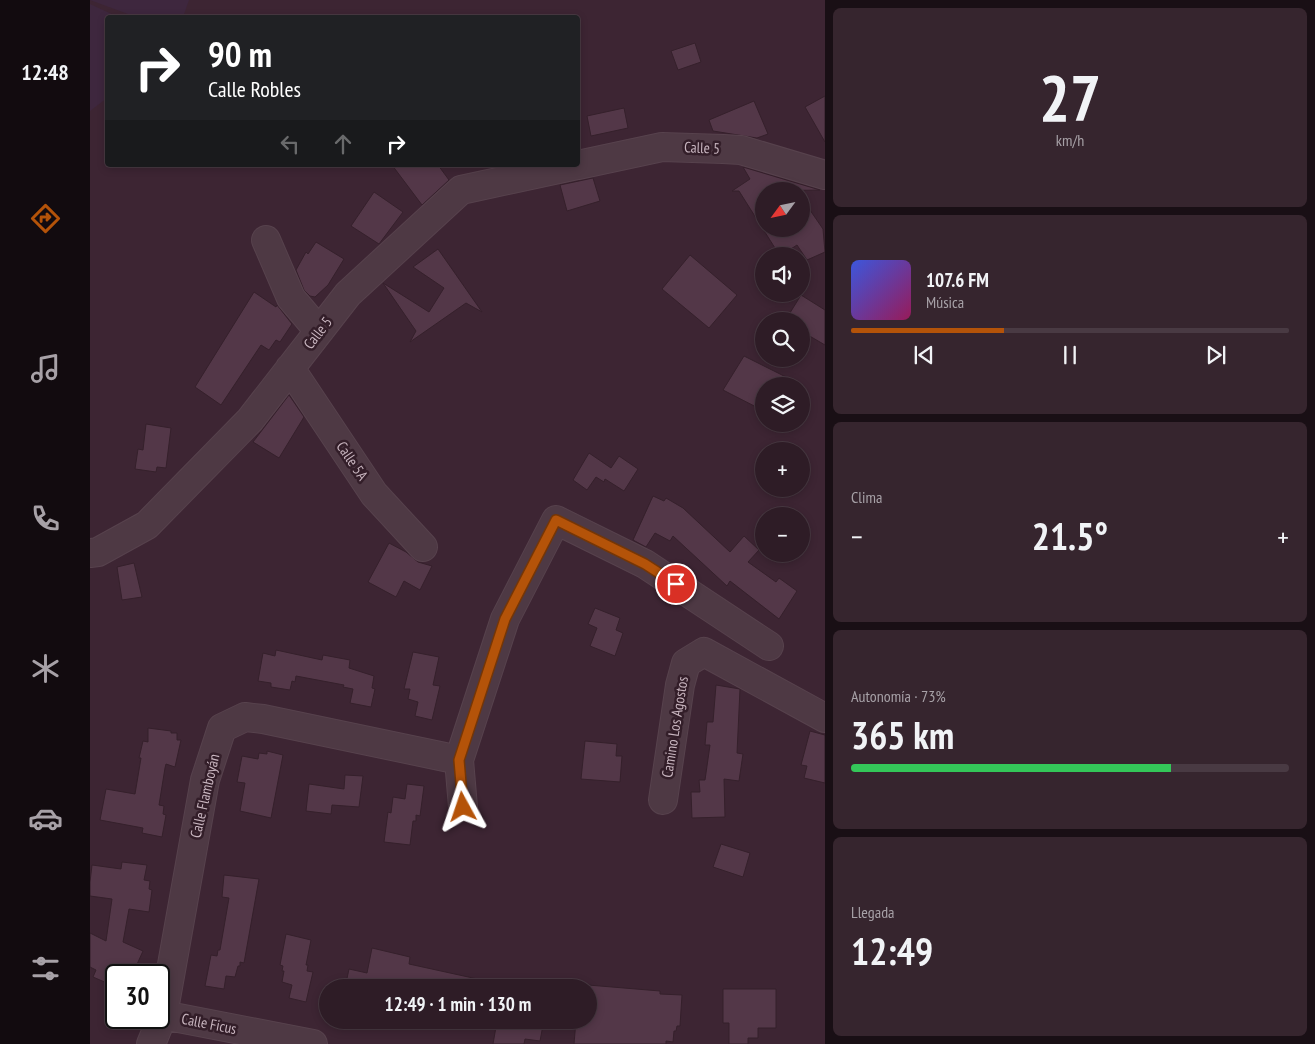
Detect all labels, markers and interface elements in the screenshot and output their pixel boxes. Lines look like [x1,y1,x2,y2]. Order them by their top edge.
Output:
text: 90 m [208,31,272,77]
icon: right [125,35,190,100]
text: 27 [1039,55,1101,139]
text: 12:48 [21,58,69,86]
text: Calle Robles [208,75,301,103]
icon: left [276,130,304,158]
icon: ahead [329,130,357,158]
icon: right [382,130,410,158]
text: km/h [1056,130,1084,150]
street label: Calle 5 [684,137,720,158]
north arrow [755,182,810,238]
map controls [755,182,810,562]
icon: directions [28,201,63,236]
button: sound [755,247,810,302]
text: 107.6 FM [926,268,989,292]
text: Música [926,292,964,312]
button: search [755,312,810,367]
street label: Calle 5 [299,313,336,353]
icon: previous [910,341,938,369]
icon: pause [1056,341,1084,369]
icon: next [1202,341,1230,369]
icon: music [28,351,63,386]
button: layers [755,377,810,432]
street label: Calle 5A [333,438,373,485]
button: + [755,442,810,497]
text: Clima [851,487,882,507]
icon: phone [28,501,63,536]
button: − [755,507,810,562]
text: 21.5° [1032,511,1108,560]
text: − [851,518,863,555]
text: + [1277,518,1289,555]
pin [655,563,697,605]
icon: arrive [662,570,690,598]
icon: climate [28,651,63,686]
street label: Camino Los Agostos [657,675,692,779]
text: Autonomía · 73% [851,686,946,706]
text: 365 km [851,710,954,759]
street label: Calle Flamboyán [186,752,223,840]
position arrow [436,780,488,832]
icon: car [28,801,63,836]
text: Llegada [851,902,895,922]
text: 12:49 [851,926,933,975]
icon: filters [28,951,63,986]
speed limit sign: 30 [105,964,170,1029]
text: 12:49 · 1 min · 130 m [385,992,531,1016]
street label: Calle Ficus [180,1009,238,1038]

